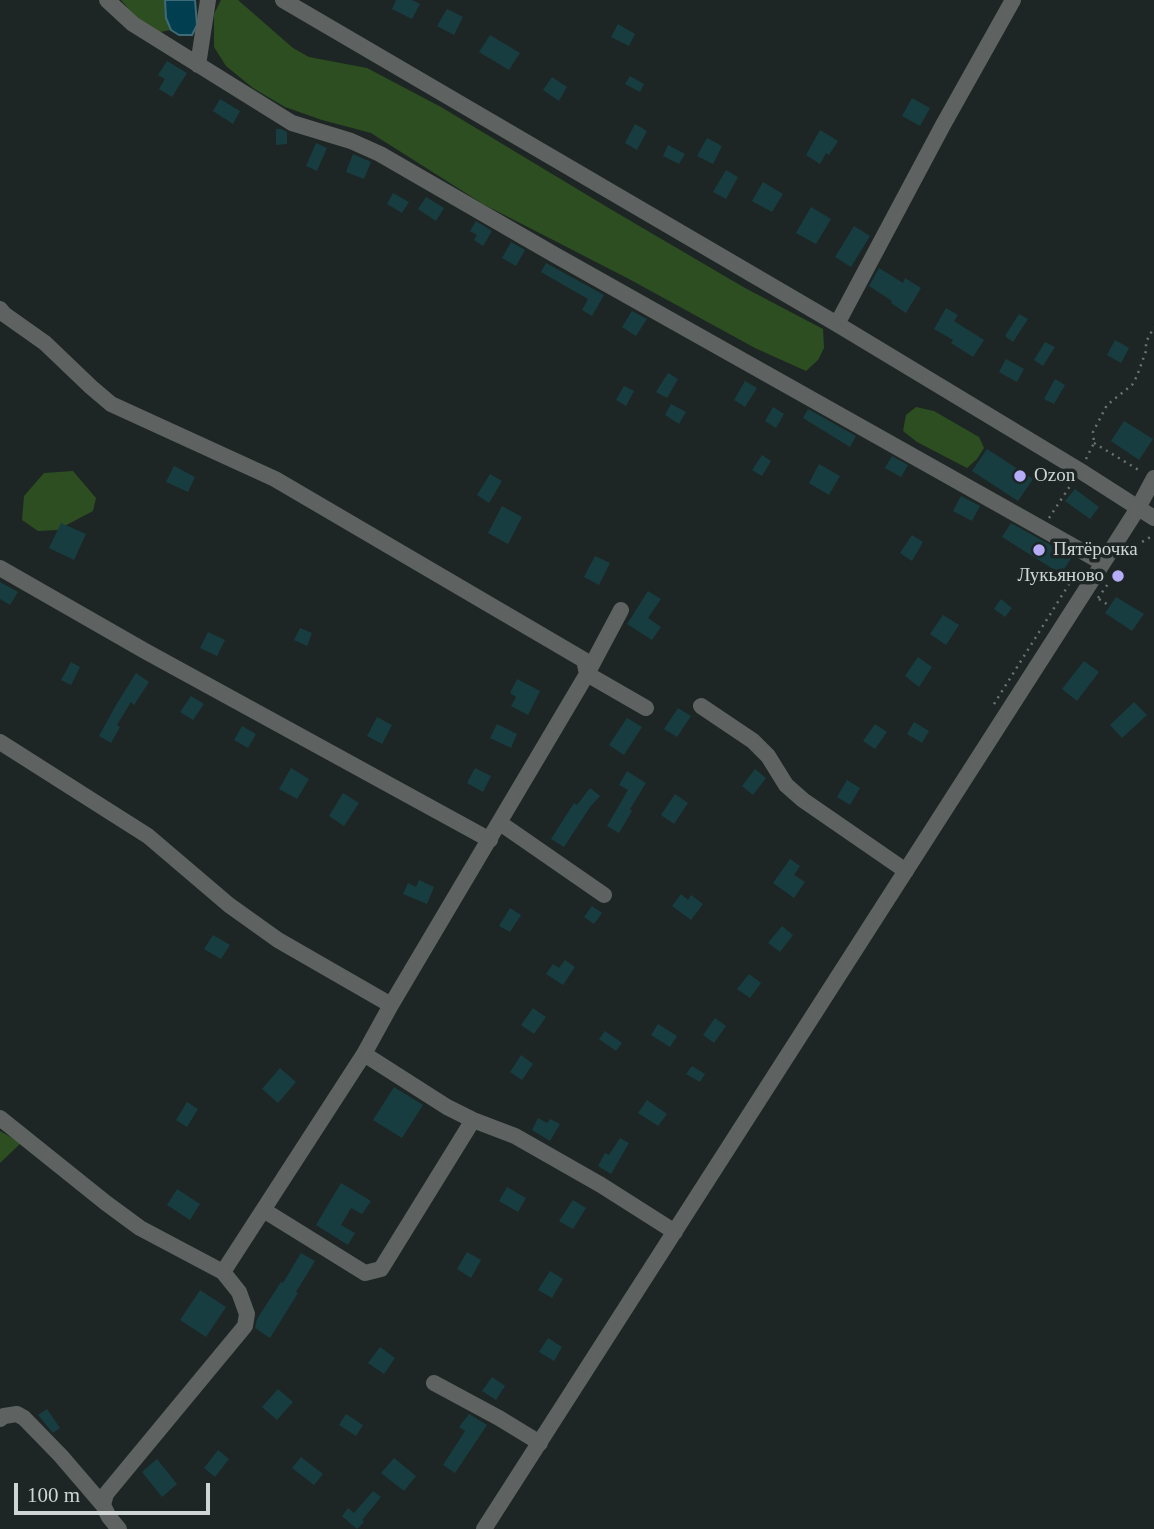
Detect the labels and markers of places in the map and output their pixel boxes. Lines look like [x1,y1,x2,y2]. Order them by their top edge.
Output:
place label: Ozon [1034,465,1075,487]
marker: Ozon [1012,468,1028,484]
place label: Пятёрочка [1053,539,1138,561]
marker: Пятёрочка [1031,542,1047,558]
place label: Лукьяново [1017,565,1104,587]
marker: Лукьяново [1110,568,1126,584]

